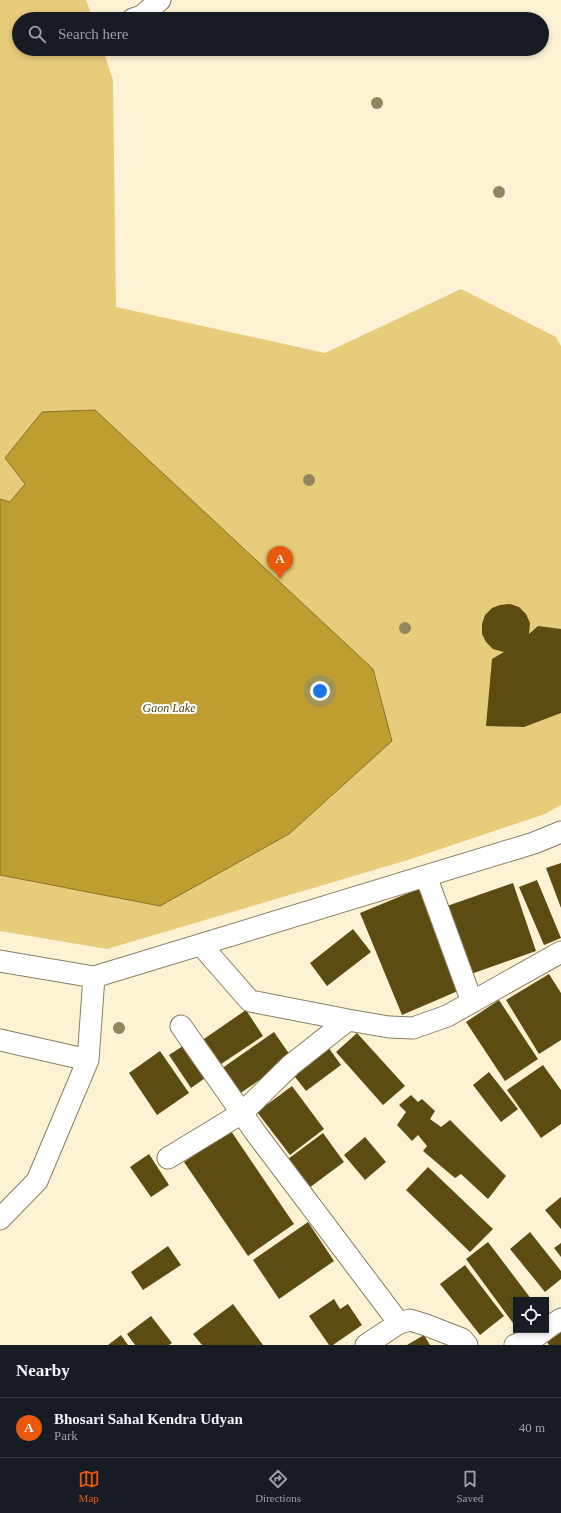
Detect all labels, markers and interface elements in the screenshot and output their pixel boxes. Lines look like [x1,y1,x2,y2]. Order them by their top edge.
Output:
search box [12,12,549,56]
icon: search [26,23,48,45]
text: Search here [58,26,128,42]
pin: A [267,546,293,579]
your location [310,681,330,701]
water label: Gaon Lake [143,701,196,715]
map controls [513,1297,549,1333]
button: locate [513,1297,549,1333]
text: Nearby [16,1361,70,1380]
text: Bhosari Sahal Kendra Udyan [54,1411,243,1427]
text: A [24,1420,34,1435]
text: 40 m [519,1420,545,1435]
text: Park [54,1428,78,1443]
tab: Map [78,1468,100,1504]
tab: Directions [255,1468,301,1504]
tab: Saved [456,1468,483,1504]

